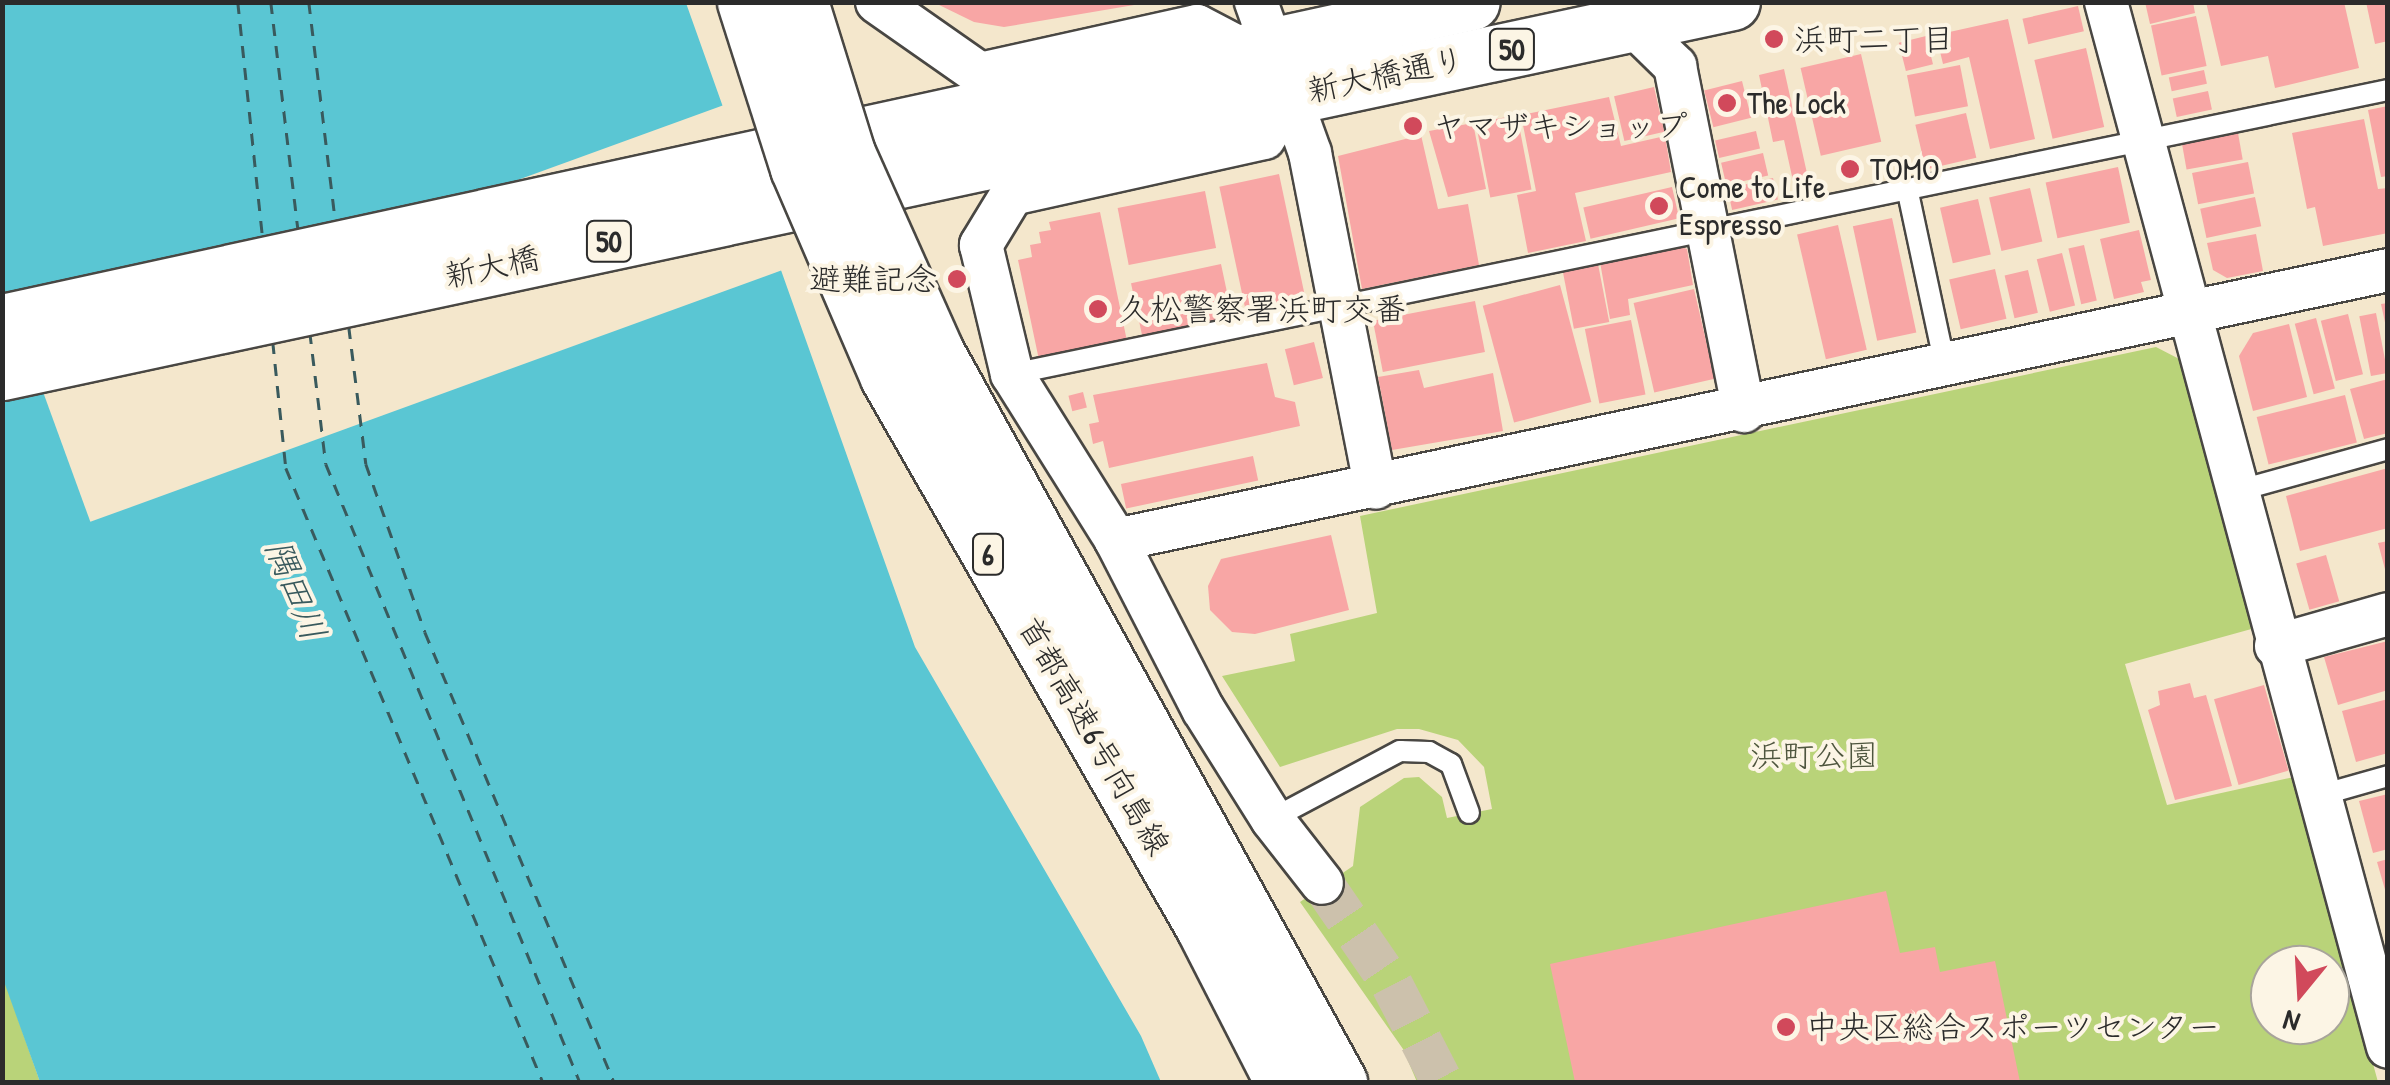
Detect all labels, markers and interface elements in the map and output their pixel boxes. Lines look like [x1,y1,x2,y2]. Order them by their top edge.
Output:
place label: 浜町二丁目 [1794,20,1954,58]
road number: 50 [1487,24,1537,74]
marker: 浜町二丁目 [1763,28,1785,50]
street label: 新大橋通り [1304,40,1468,110]
place label: The Lock [1747,84,1846,122]
marker: The Lock [1716,92,1738,114]
place label: ヤマザキショップ [1433,107,1689,145]
marker: ヤマザキショップ [1402,115,1424,137]
place label: TOMO [1870,150,1940,188]
marker: TOMO [1839,158,1861,180]
place label: Come to Life Espresso [1679,169,1826,244]
marker: Come to Life Espresso [1648,195,1670,217]
road number: 50 [584,216,634,266]
street label: 新大橋 [441,238,543,296]
place label: 避難記念 [809,260,937,298]
marker: 避難記念 [946,268,968,290]
place label: 久松警察署浜町交番 [1118,290,1406,328]
marker: 久松警察署浜町交番 [1087,298,1109,320]
road number: 6 [970,529,1006,579]
water label: 隅田川 [257,533,335,647]
street label: 首都高速6号向島線 [1010,610,1178,862]
park label: 浜町公園 [1750,736,1878,774]
north arrow [2250,945,2350,1045]
text: N [2278,1001,2304,1042]
place label: 中央区総合スポーツセンター [1806,1008,2222,1046]
marker: 中央区総合スポーツセンター [1775,1016,1797,1038]

